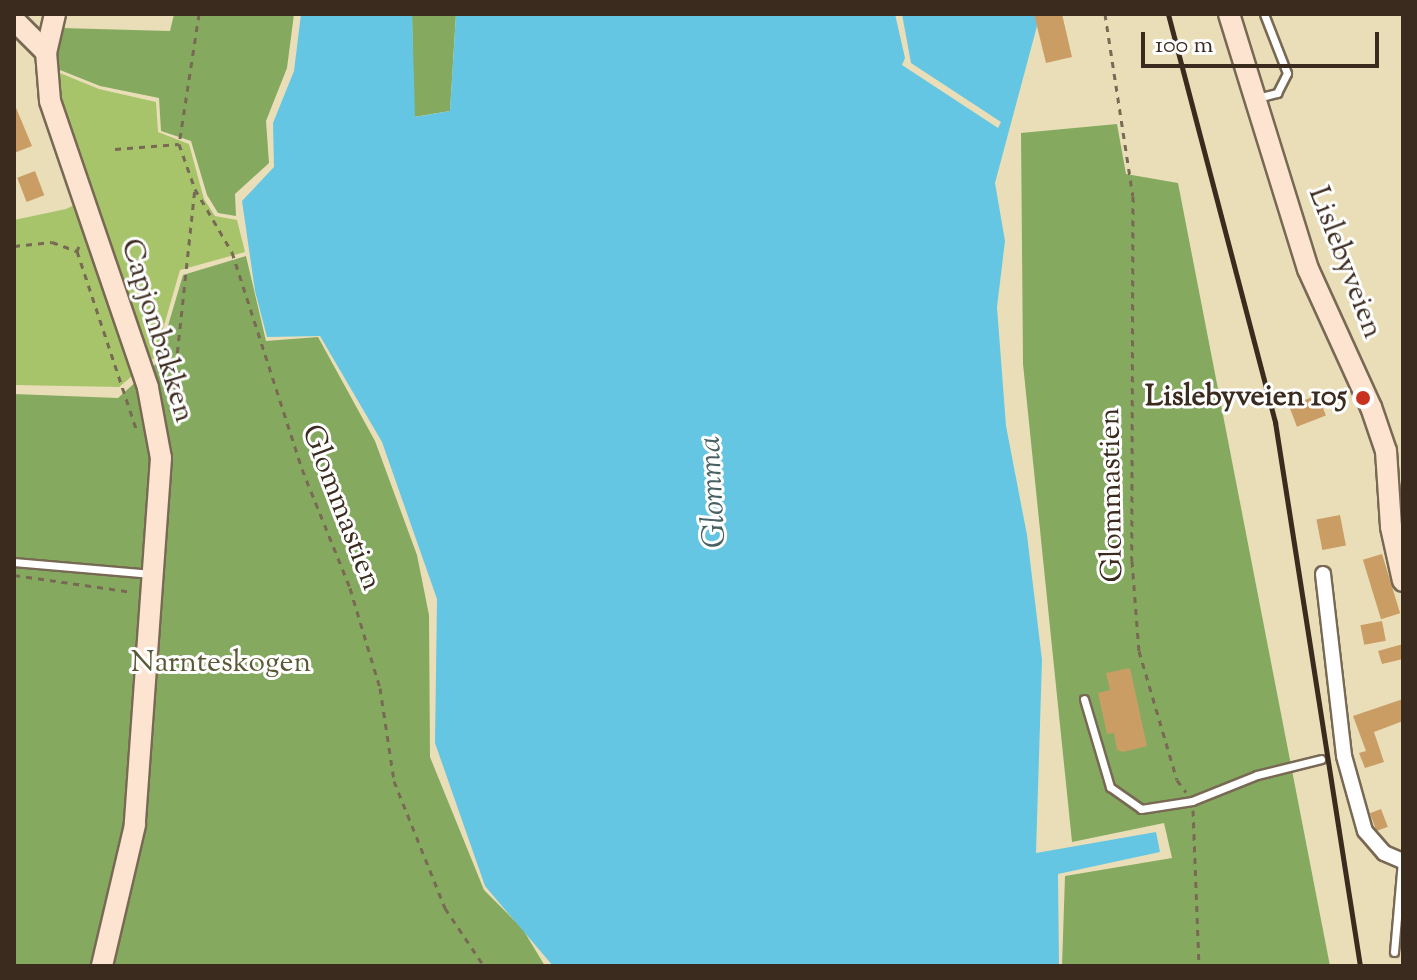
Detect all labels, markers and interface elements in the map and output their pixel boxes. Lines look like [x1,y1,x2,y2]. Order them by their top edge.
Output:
scale bar [1145,16,1383,66]
text: 100 m [1155,29,1213,63]
street label: Lislebyveien [1299,182,1389,344]
street label: Capjonbakken [111,235,201,427]
place label: Lislebyveien 105 [1145,380,1347,416]
marker: Lislebyveien 105 [1354,389,1372,407]
street label: Glommastien [1093,407,1133,583]
street label: Glommastien [292,420,388,596]
water label: Glomma [692,435,736,549]
park label: Narnteskogen [131,646,311,682]

